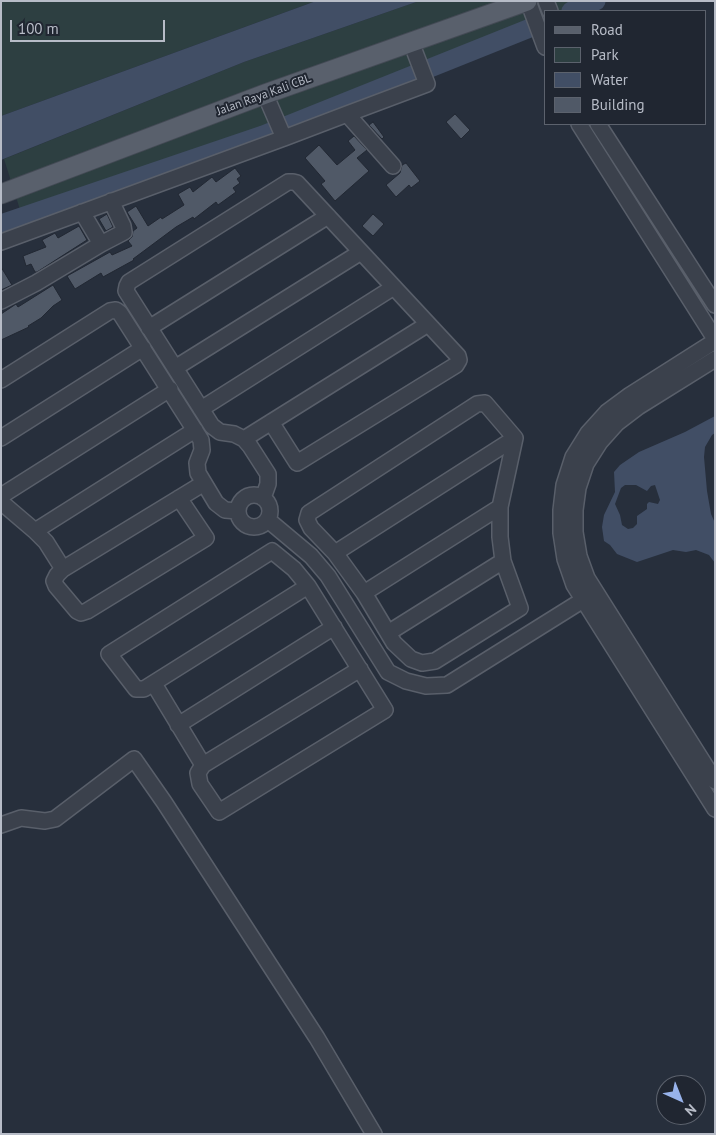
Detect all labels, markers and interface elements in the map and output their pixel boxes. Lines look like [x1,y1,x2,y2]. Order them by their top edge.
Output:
scale bar [12,10,168,42]
legend [544,10,706,125]
text: 100 m [18,19,59,38]
text: Road [591,20,623,39]
text: Park [591,45,619,64]
text: Water [591,70,628,89]
street label: Jalan Raya Kali CBL [215,71,313,119]
text: Building [591,95,645,114]
north arrow [656,1075,706,1125]
text: N [681,1100,700,1120]

